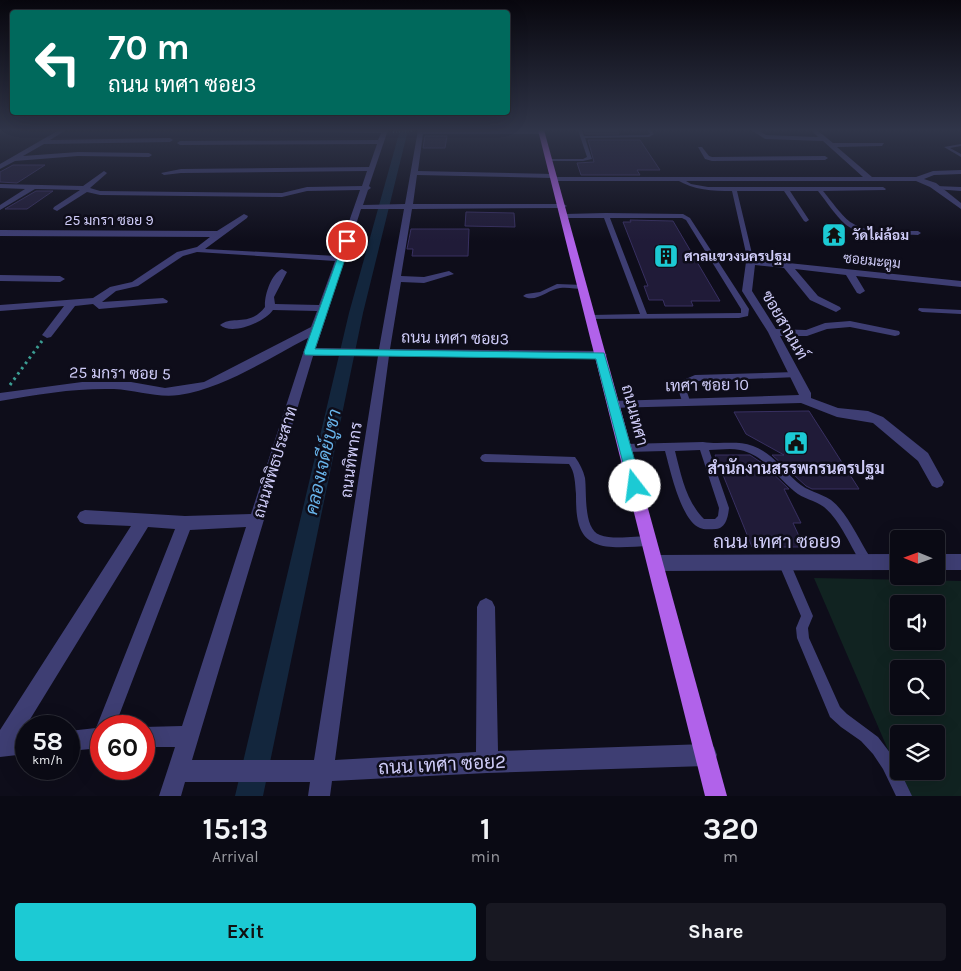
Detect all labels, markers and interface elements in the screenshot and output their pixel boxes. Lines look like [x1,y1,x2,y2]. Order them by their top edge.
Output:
text: 70 m [108,27,190,68]
icon: left [25,30,90,95]
text: ถนน เทศา ซอย3 [108,72,257,98]
street label: 25 มกรา ซอย 9 [64,212,154,229]
pin [326,220,368,262]
temple icon: วัดไผ่ล้อม [821,222,847,248]
place label: วัดไผ่ล้อม [852,226,909,244]
icon: arrive [333,227,361,255]
building icon: ศาลแขวงนครปฐม [653,243,679,269]
place label: ศาลแขวงนครปฐม [684,248,791,266]
street label: ซอยมะตูม [842,250,902,273]
street label: ซอยสานนท์ [758,286,815,363]
street label: ถนน เทศา ซอย3 [401,328,509,348]
street label: 25 มกรา ซอย 5 [69,363,171,383]
street label: เทศา ซอย 10 [665,375,749,395]
street label: ถนนเทศา [618,382,652,448]
street label: ถนนพิพิธประสาท [249,404,301,520]
water label: คลองเจดีย์บูชา [298,406,348,517]
street label: ถนนทิพากร [336,421,366,499]
public building icon: สำนักงานสรรพกรนครปฐม [783,430,809,456]
place label: สำนักงานสรรพกรนครปฐม [707,458,885,480]
position arrow [608,459,660,511]
north arrow [890,530,945,585]
map controls [890,530,945,780]
street label: ถนน เทศา ซอย9 [713,531,841,553]
button: sound [890,595,945,650]
button: search [890,660,945,715]
speed limit sign: 60 [90,715,155,780]
button: layers [890,725,945,780]
text: 58 [32,727,63,756]
street label: ถนน เทศา ซอย2 [377,751,507,779]
text: km/h [32,753,63,767]
text: 15:13 [203,811,268,847]
text: 1 [480,811,491,847]
text: 320 [703,811,758,847]
text: Arrival [212,847,259,866]
text: min [471,847,500,866]
text: m [723,847,738,866]
button: Exit [15,903,476,961]
button: Share [486,903,946,961]

